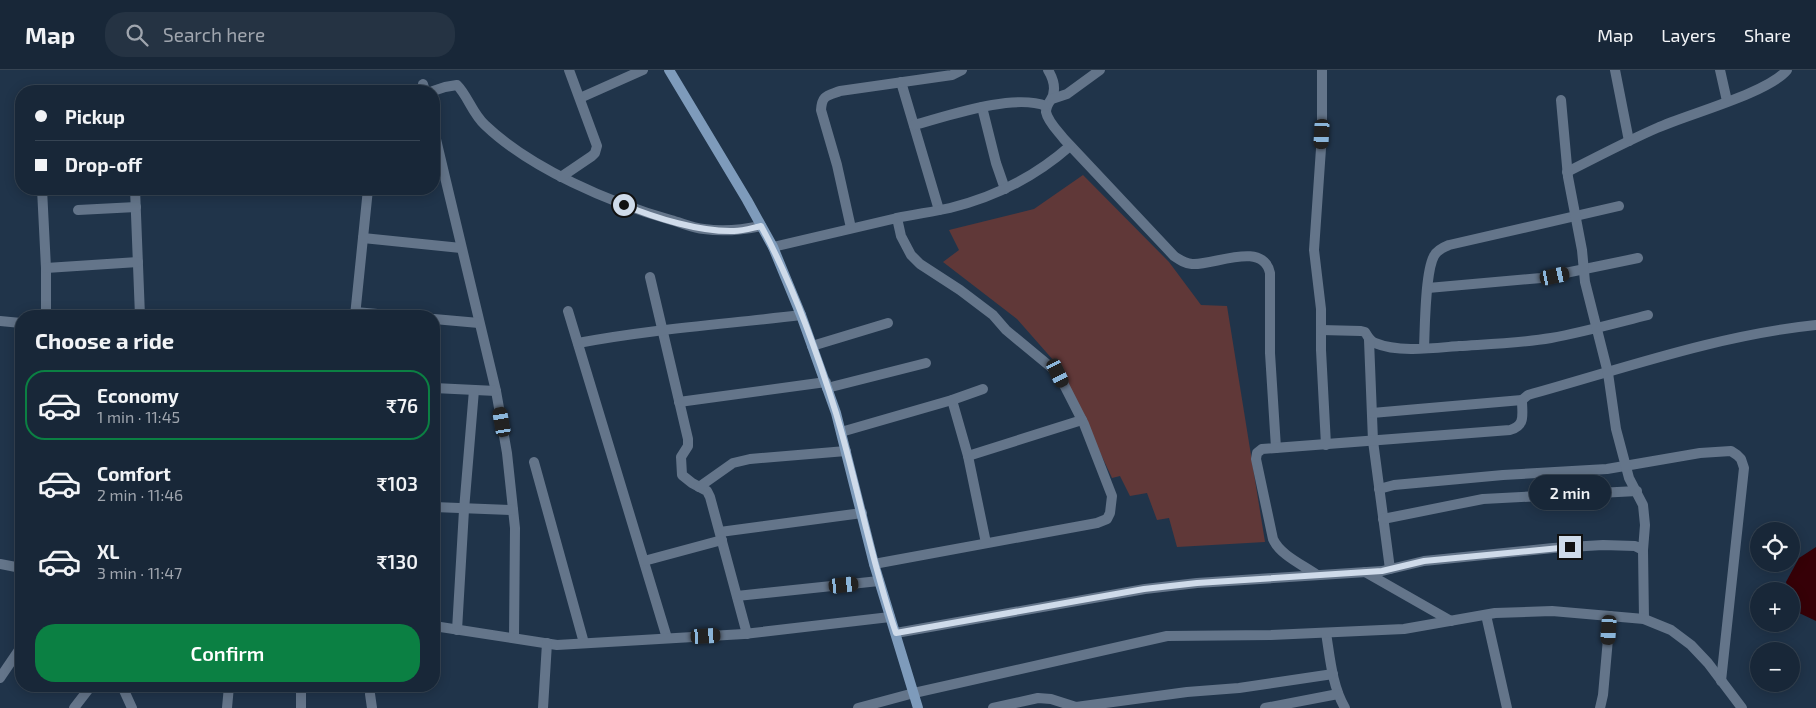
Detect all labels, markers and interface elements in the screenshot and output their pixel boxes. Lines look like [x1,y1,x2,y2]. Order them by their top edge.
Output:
search box [105,12,455,57]
text: Map [25,20,75,49]
icon: search [123,21,151,49]
text: Search here [163,23,265,46]
text: Map [1597,24,1633,46]
text: Layers [1661,24,1716,46]
text: Share [1744,24,1791,46]
text: Pickup [65,105,125,128]
car [1313,119,1330,149]
text: Drop-off [65,153,142,176]
route start [613,194,635,216]
car [1538,266,1571,286]
text: Choose a ride [35,327,174,353]
car [1044,356,1071,390]
icon: car [37,383,82,428]
text: Economy [97,384,179,407]
text: ₹76 [386,394,418,417]
car [492,406,511,438]
text: 1 min · 11:45 [97,407,180,426]
icon: car [37,461,82,506]
text: Comfort [97,462,171,485]
text: ₹103 [377,472,418,495]
callout: 2 min [1529,474,1611,510]
text: 2 min [1550,483,1590,502]
text: 2 min · 11:46 [97,485,183,504]
map controls [1750,522,1800,692]
button: locate [1750,522,1800,572]
route end [1559,536,1581,558]
icon: car [37,539,82,584]
text: XL [97,540,119,563]
text: ₹130 [377,550,418,573]
text: 3 min · 11:47 [97,563,182,582]
car [828,576,859,594]
button: + [1750,582,1800,632]
car [1600,615,1617,645]
button: Confirm [35,624,420,682]
car [690,628,721,644]
button: − [1750,642,1800,692]

